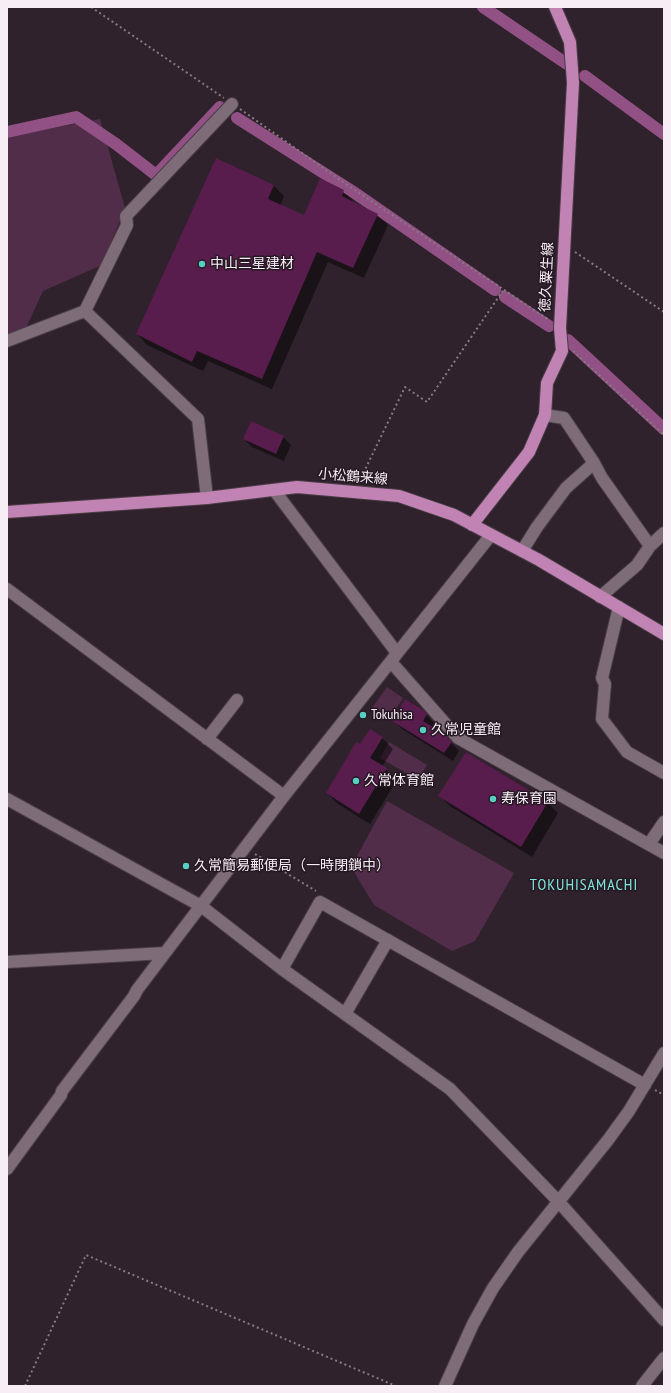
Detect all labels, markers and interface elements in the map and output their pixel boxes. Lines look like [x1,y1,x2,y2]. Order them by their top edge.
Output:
street label: 徳久粟生線 [537,242,557,312]
place label: 中山三星建材 [210,256,294,272]
marker: 中山三星建材 [197,259,207,269]
street label: 小松鶴来線 [317,466,389,488]
place label: Tokuhisa [371,707,413,723]
marker: Tokuhisa [358,710,368,720]
place label: 久常児童館 [431,722,501,738]
marker: 久常児童館 [418,725,428,735]
place label: 久常体育館 [364,773,434,789]
marker: 久常体育館 [351,776,361,786]
place label: 寿保育園 [501,791,557,807]
marker: 寿保育園 [488,794,498,804]
place label: 久常簡易郵便局（一時閉鎖中） [194,858,390,874]
marker: 久常簡易郵便局（一時閉鎖中） [181,861,191,871]
district label: TOKUHISAMACHI [530,875,638,895]

